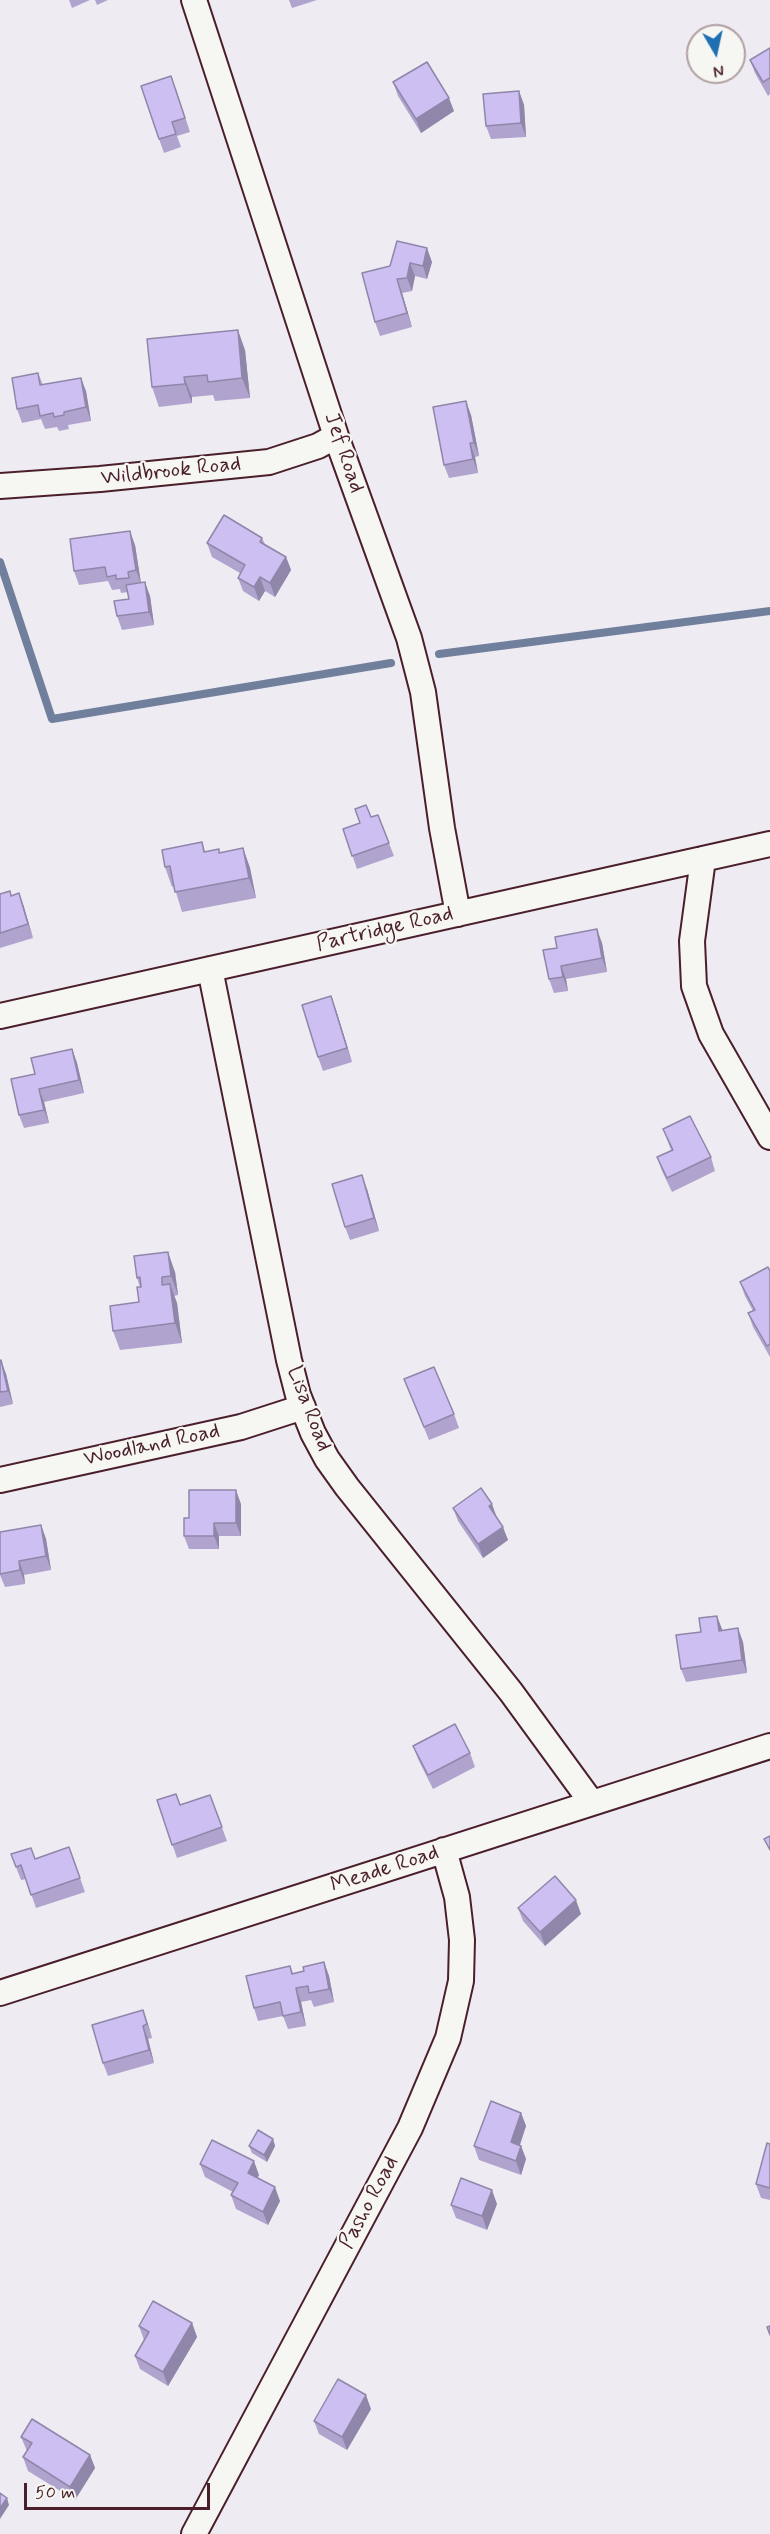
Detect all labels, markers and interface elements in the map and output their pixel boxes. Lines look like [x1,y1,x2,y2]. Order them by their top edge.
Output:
north arrow [686,24,746,84]
text: N [712,59,725,82]
street label: Jef Road [317,409,369,497]
street label: Wildbrook Road [100,452,242,492]
street label: Partridge Road [314,901,456,959]
street label: Lisa Road [280,1363,336,1455]
street label: Woodland Road [82,1419,222,1473]
street label: Meade Road [328,1840,442,1900]
street label: Pasho Road [335,2152,405,2254]
scale bar [27,2471,213,2509]
text: 50 m [35,2481,75,2505]

